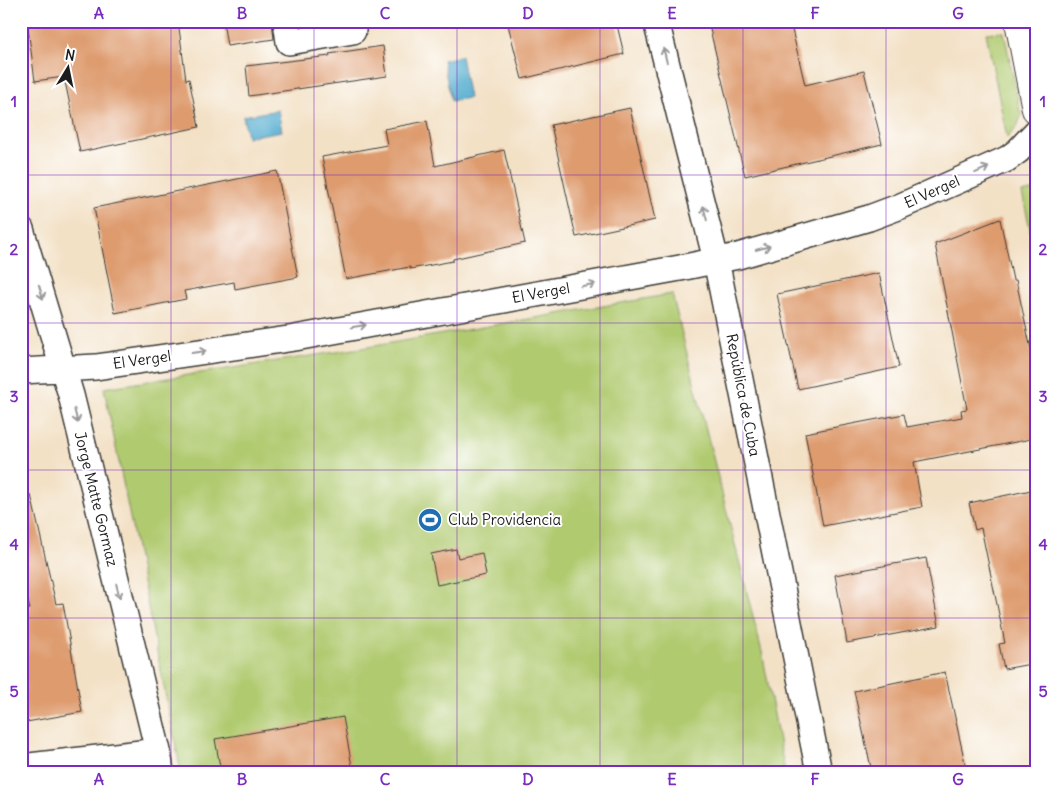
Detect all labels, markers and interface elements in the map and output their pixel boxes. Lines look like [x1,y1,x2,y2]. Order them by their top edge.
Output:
text: A [94,3,104,23]
text: B [237,3,248,23]
text: C [380,3,391,23]
text: D [522,3,534,23]
text: E [667,3,677,23]
text: F [810,3,820,23]
text: G [952,3,964,23]
north arrow [42,42,92,92]
text: N [64,45,77,65]
one-way arrow [659,48,669,64]
text: 1 [11,91,17,111]
text: 1 [1040,91,1046,111]
one-way arrow [974,164,989,174]
street label: El Vergel [901,171,962,212]
one-way arrow [700,205,709,221]
text: 2 [10,239,19,259]
text: 2 [1039,239,1048,259]
one-way arrow [755,243,771,253]
street label: El Vergel [511,278,571,307]
one-way arrow [580,279,596,289]
one-way arrow [36,284,46,300]
one-way arrow [351,321,367,331]
street label: República de Cuba [722,332,765,458]
street label: El Vergel [112,346,172,373]
one-way arrow [191,347,207,357]
text: 3 [9,386,19,406]
text: 3 [1038,386,1048,406]
one-way arrow [72,407,81,423]
street label: Jorge Matte Gormaz [71,429,122,568]
sports icon: Club Providencia [417,507,443,533]
place label: Club Providencia [448,510,561,529]
text: 4 [9,534,19,554]
text: 4 [1038,534,1048,554]
one-way arrow [114,582,124,598]
text: 5 [9,681,19,701]
text: 5 [1038,681,1048,701]
text: A [94,769,104,789]
text: B [237,769,248,789]
text: C [380,769,391,789]
text: D [522,769,534,789]
text: E [667,769,677,789]
text: F [810,769,820,789]
text: G [952,769,964,789]

